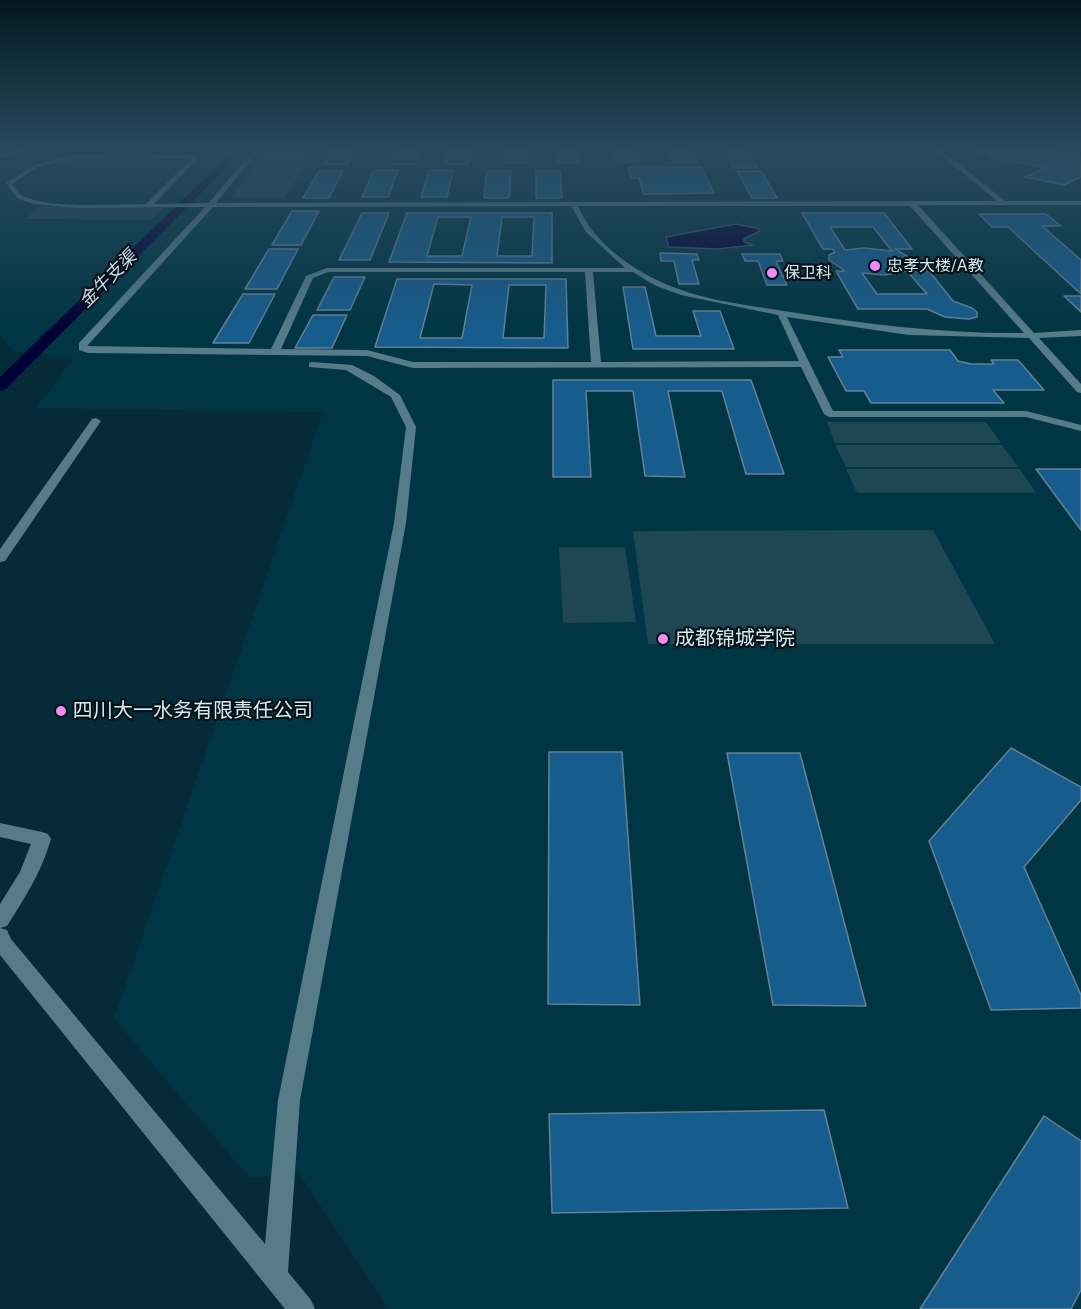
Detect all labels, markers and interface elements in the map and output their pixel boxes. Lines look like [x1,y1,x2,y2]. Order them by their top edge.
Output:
water label: 金牛支渠 [75,246,141,312]
place label: 忠孝大楼/A教 [887,256,984,276]
marker: 忠孝大楼/A教 [868,259,882,273]
place label: 保卫科 [784,263,832,283]
marker: 保卫科 [765,266,779,280]
place label: 成都锦城学院 [675,627,795,651]
marker: 成都锦城学院 [656,632,670,646]
place label: 四川大一水务有限责任公司 [73,699,313,723]
marker: 四川大一水务有限责任公司 [54,704,68,718]

